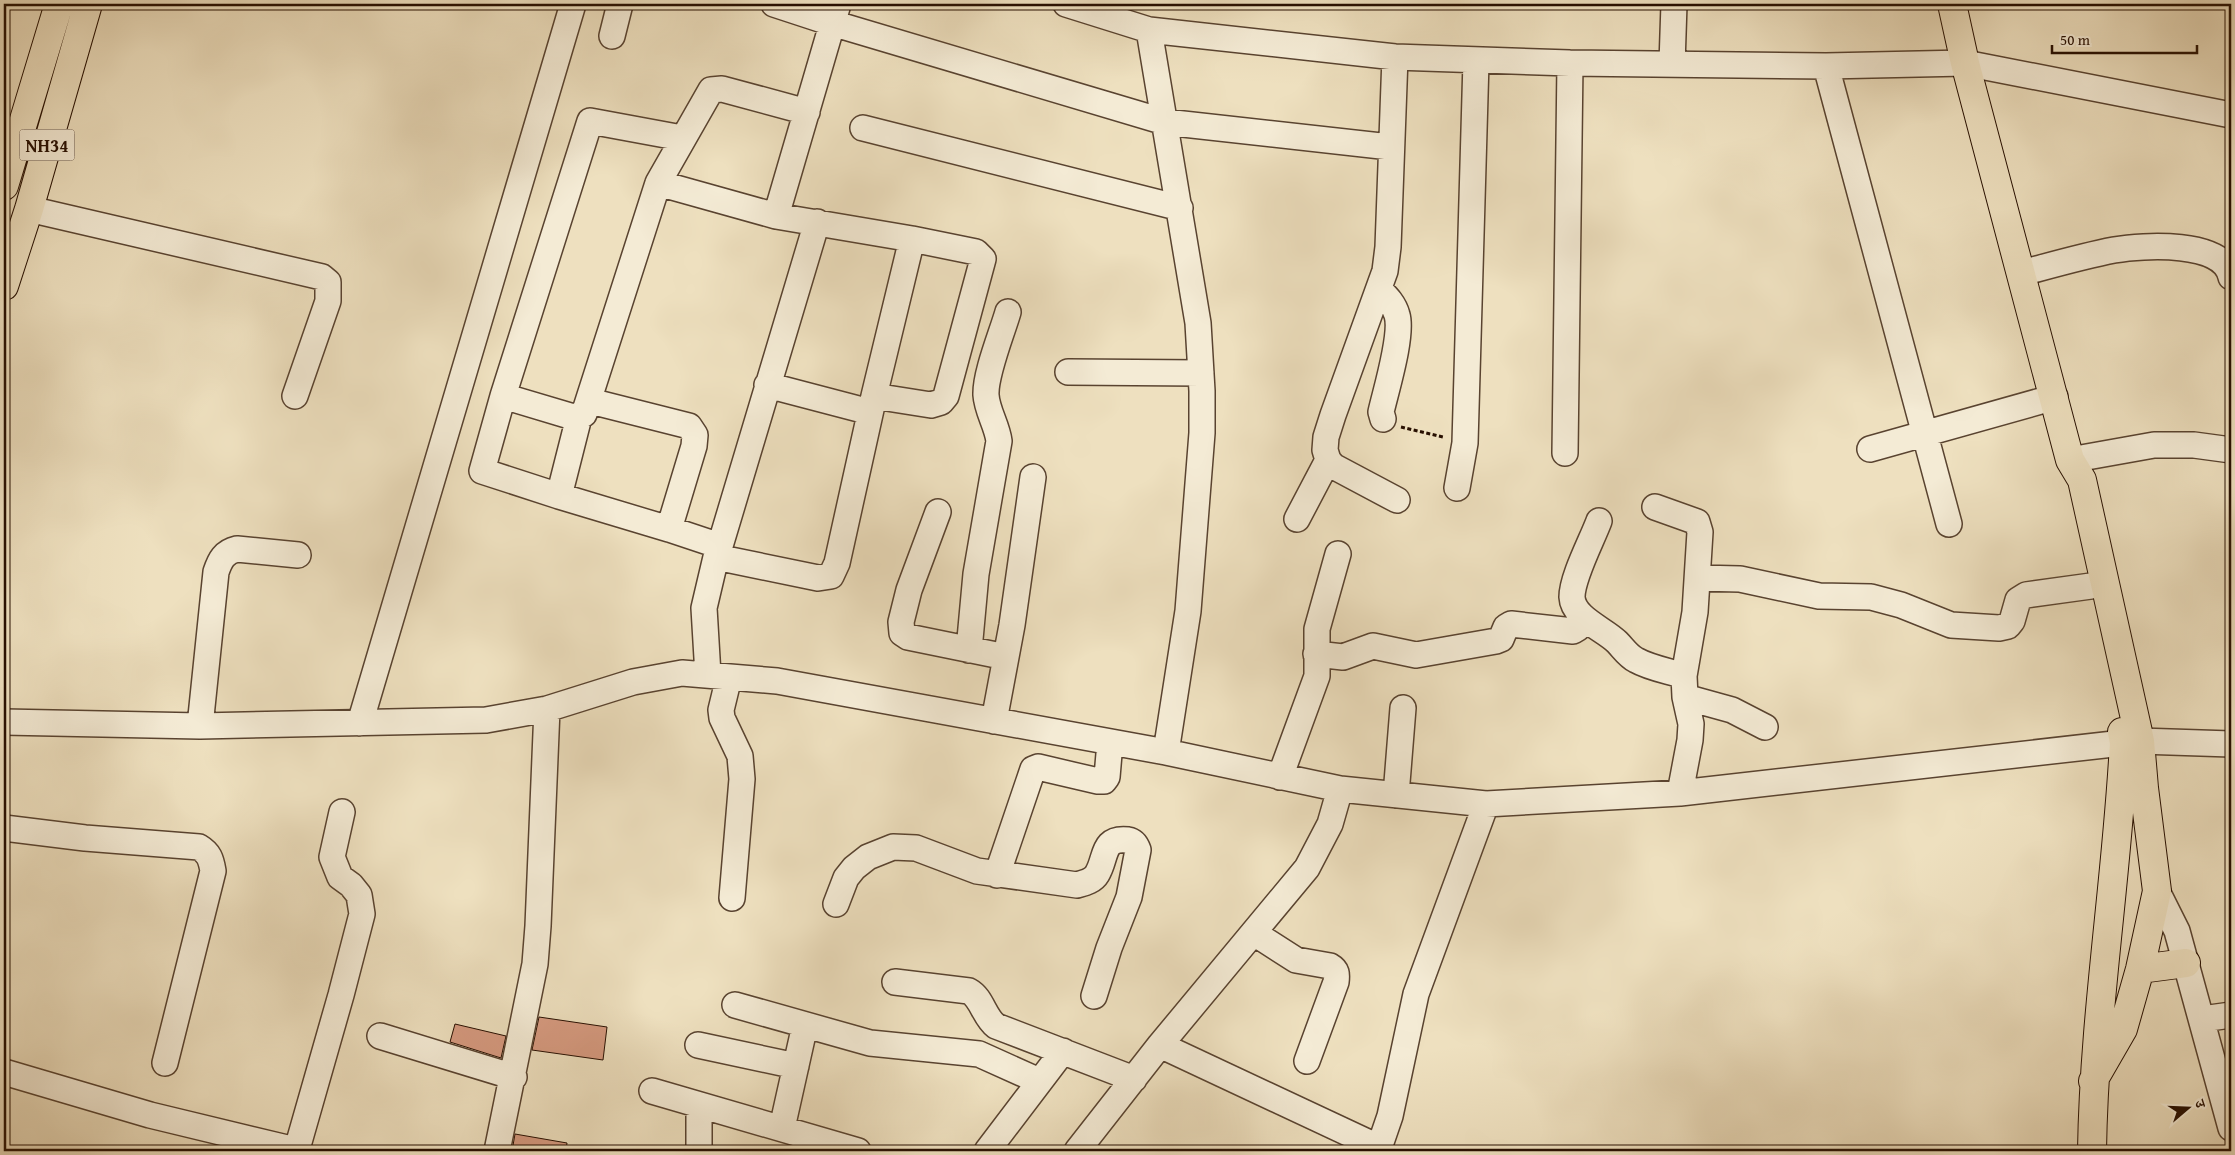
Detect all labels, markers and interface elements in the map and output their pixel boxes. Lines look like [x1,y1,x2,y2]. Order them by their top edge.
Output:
scale bar [2052,22,2198,54]
text: 50 m [2060,29,2091,50]
road number: NH34 [20,130,74,160]
north arrow [2162,1082,2212,1132]
text: उ [2189,1096,2211,1111]

